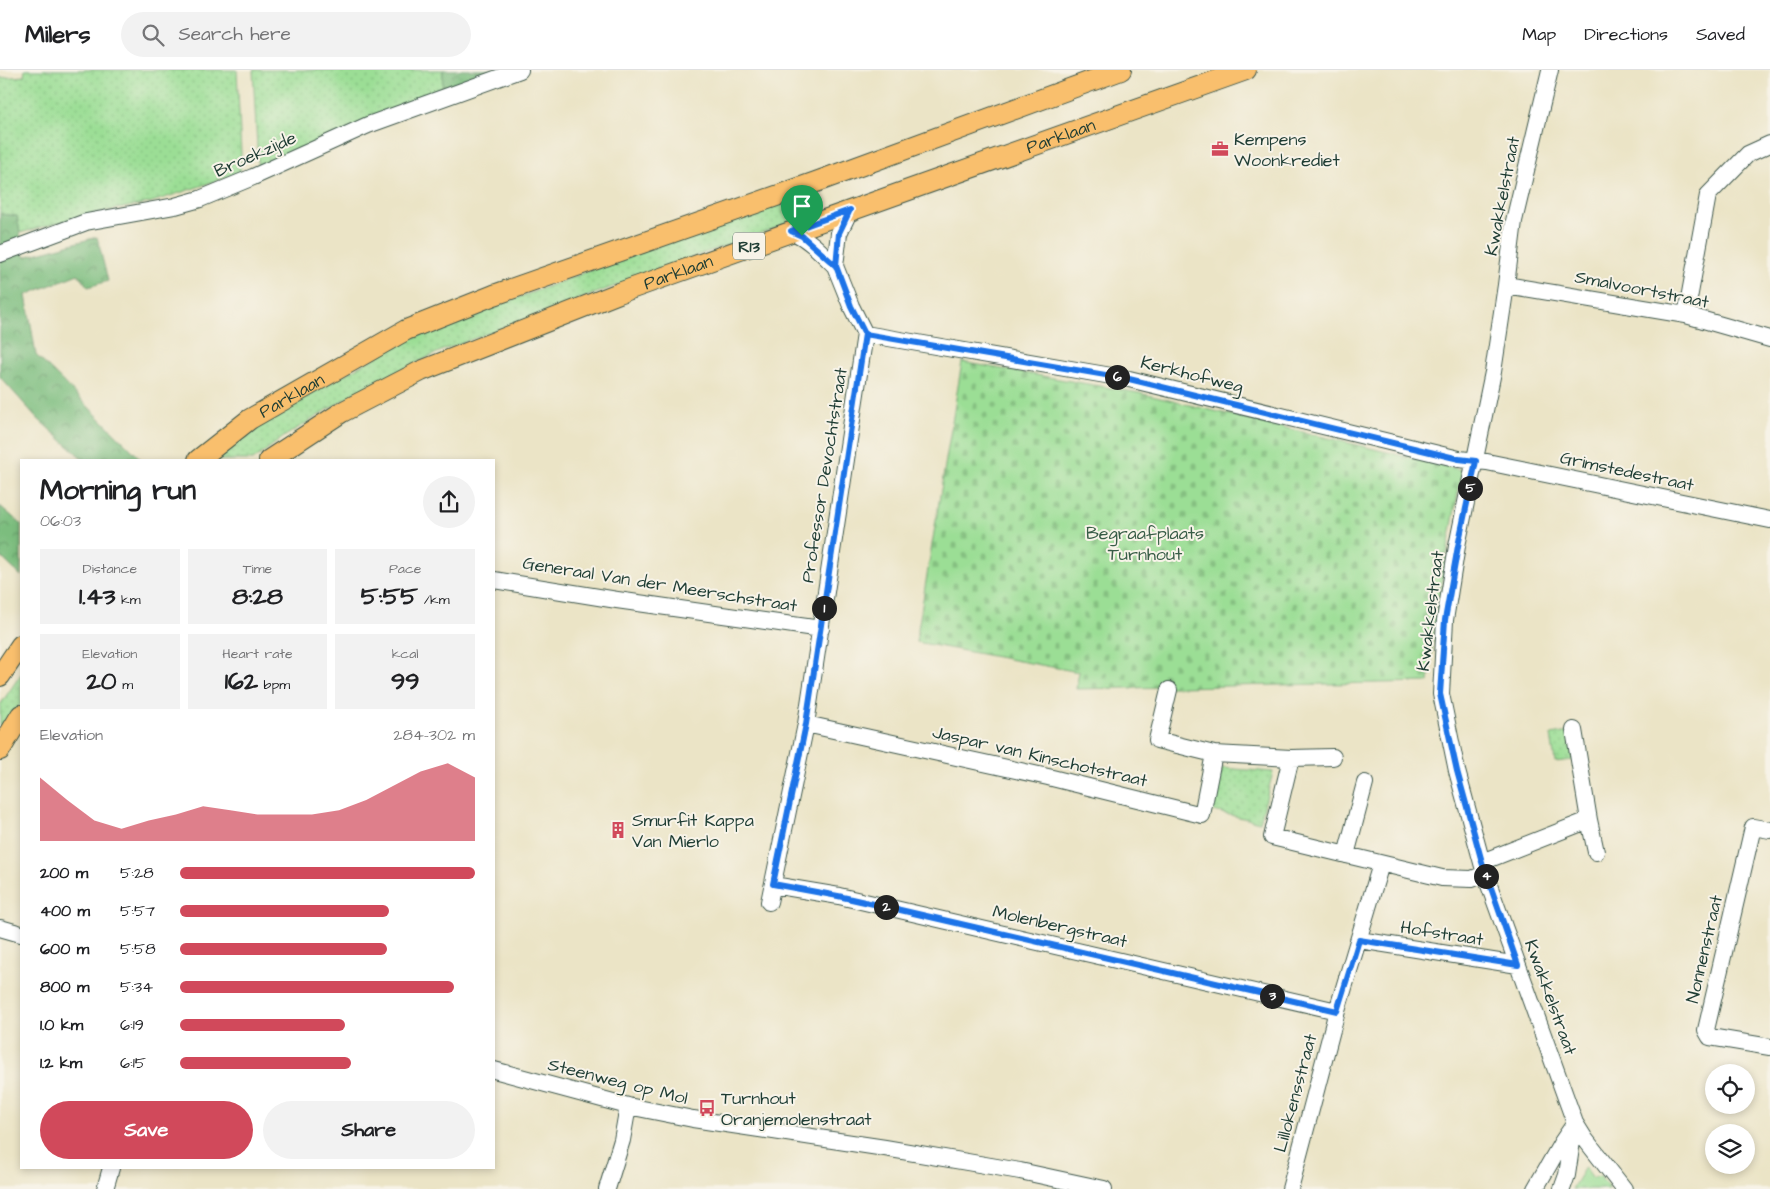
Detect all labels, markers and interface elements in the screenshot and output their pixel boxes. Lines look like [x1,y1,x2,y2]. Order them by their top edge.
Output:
search box [121,12,471,57]
text: Milers [25,18,91,52]
icon: search [139,21,167,49]
text: Search here [179,21,291,48]
text: Map [1522,22,1556,47]
text: Directions [1584,22,1668,47]
text: Saved [1696,22,1745,47]
street label: Parklaan [1023,113,1099,160]
street label: Broekzijde [210,125,300,184]
place label: Kempens Woonkrediet [1234,127,1341,173]
street label: Kwakkelstraat [1479,134,1526,258]
office icon: Kempens Woonkrediet [1210,139,1230,159]
pin [781,185,823,236]
icon: arrive [788,192,816,220]
road number: R13 [733,232,765,260]
street label: Parklaan [640,249,716,296]
street label: Smalvoortstraat [1573,264,1712,315]
street label: Kerkhofweg [1138,350,1246,400]
pin: 6 [1104,364,1130,390]
street label: Professor Devochtstraat [795,365,854,584]
street label: Parklaan [254,367,329,424]
text: 6 [1113,367,1122,387]
street label: Grimstedestraat [1558,445,1697,498]
text: Morning run [40,471,196,510]
button: share [423,476,475,528]
pin: 5 [1458,476,1482,500]
text: 5 [1466,478,1475,498]
text: 06:03 [40,510,81,532]
park label: Begraafplaats Turnhout [1086,521,1204,567]
street label: Kwakkelstraat [1411,549,1450,673]
street label: Generaal Van der Meerschstraat [521,550,800,619]
text: Distance [83,559,137,579]
text: Time [243,559,272,579]
text: Pace [389,559,421,579]
text: 1.43 [79,579,116,614]
text: 8:28 [232,579,283,614]
text: 5:55 [361,579,418,614]
text: km [116,590,141,610]
text: /km [418,590,450,610]
pin: 1 [812,596,836,620]
text: 1 [824,598,825,618]
text: Elevation [82,644,137,664]
text: Heart rate [222,644,293,664]
text: kcal [392,644,419,664]
text: 20 [87,664,117,699]
text: 162 [225,664,258,699]
text: 99 [391,664,419,699]
text: m [117,675,133,695]
text: bpm [258,675,290,695]
street label: Jaspar van Kinschotstraat [930,720,1151,794]
text: Elevation [40,724,103,746]
text: 284–302 m [393,724,475,746]
place label: Smurfit Kappa Van Mierlo [632,808,754,854]
building icon: Smurfit Kappa Van Mierlo [608,820,628,840]
text: 200 m [40,862,88,884]
text: 5:28 [120,862,154,884]
pin: 4 [1474,864,1498,888]
text: 4 [1482,866,1491,886]
street label: Nonnenstraat [1680,892,1729,1006]
pin: 2 [874,894,898,920]
text: 2 [882,897,891,917]
street label: Molenbergstraat [990,899,1130,955]
text: 400 m [40,900,90,922]
text: 5:57 [120,900,155,922]
street label: Hofstraat [1399,915,1486,952]
street label: Kwakkelstraat [1518,936,1583,1059]
text: 600 m [40,938,89,960]
text: 5:58 [120,938,156,960]
text: 800 m [40,976,89,998]
text: 5:34 [120,976,153,998]
pin: 3 [1260,984,1284,1008]
text: 3 [1269,986,1276,1006]
text: 1.0 km [40,1014,83,1036]
text: 6:19 [120,1014,144,1036]
street label: Lillokensstraat [1268,1030,1323,1155]
text: 1.2 km [40,1052,82,1074]
text: 6:15 [120,1052,146,1074]
street label: Steenweg op Mol [545,1052,691,1112]
map controls [1705,1064,1755,1174]
button: locate [1705,1064,1755,1114]
place label: Turnhout Oranjemolenstraat [721,1086,872,1132]
bus stop icon: Turnhout Oranjemolenstraat [697,1098,717,1118]
button: Save [40,1101,253,1159]
button: Share [263,1101,475,1159]
button: layers [1705,1124,1755,1174]

